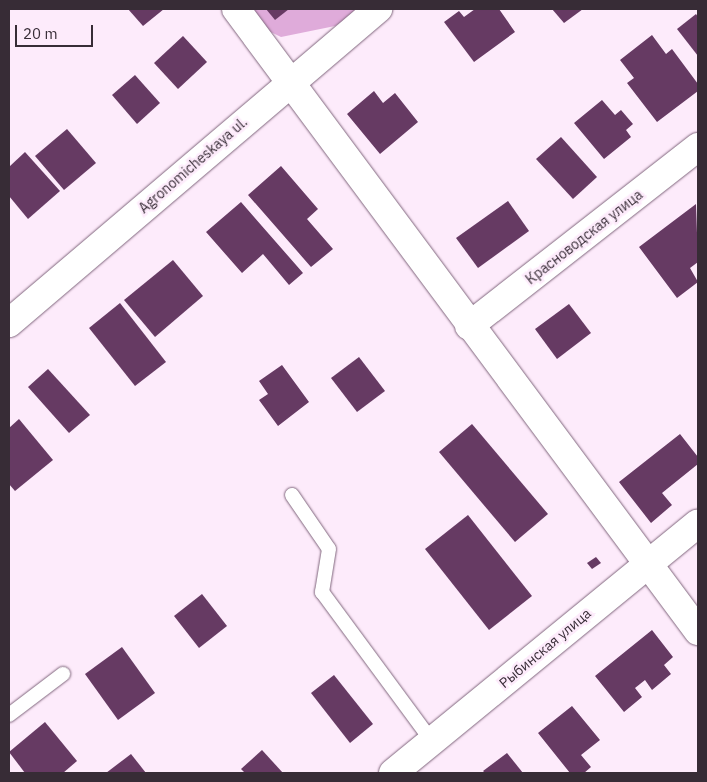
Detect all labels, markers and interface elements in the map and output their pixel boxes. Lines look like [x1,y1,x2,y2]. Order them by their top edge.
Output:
scale bar [18,15,95,47]
text: 20 m [23,24,58,43]
street label: Agronomicheskaya ul. [135,113,251,217]
street label: Красноводская улица [522,186,646,288]
street label: Рыбинская улица [496,605,594,691]

